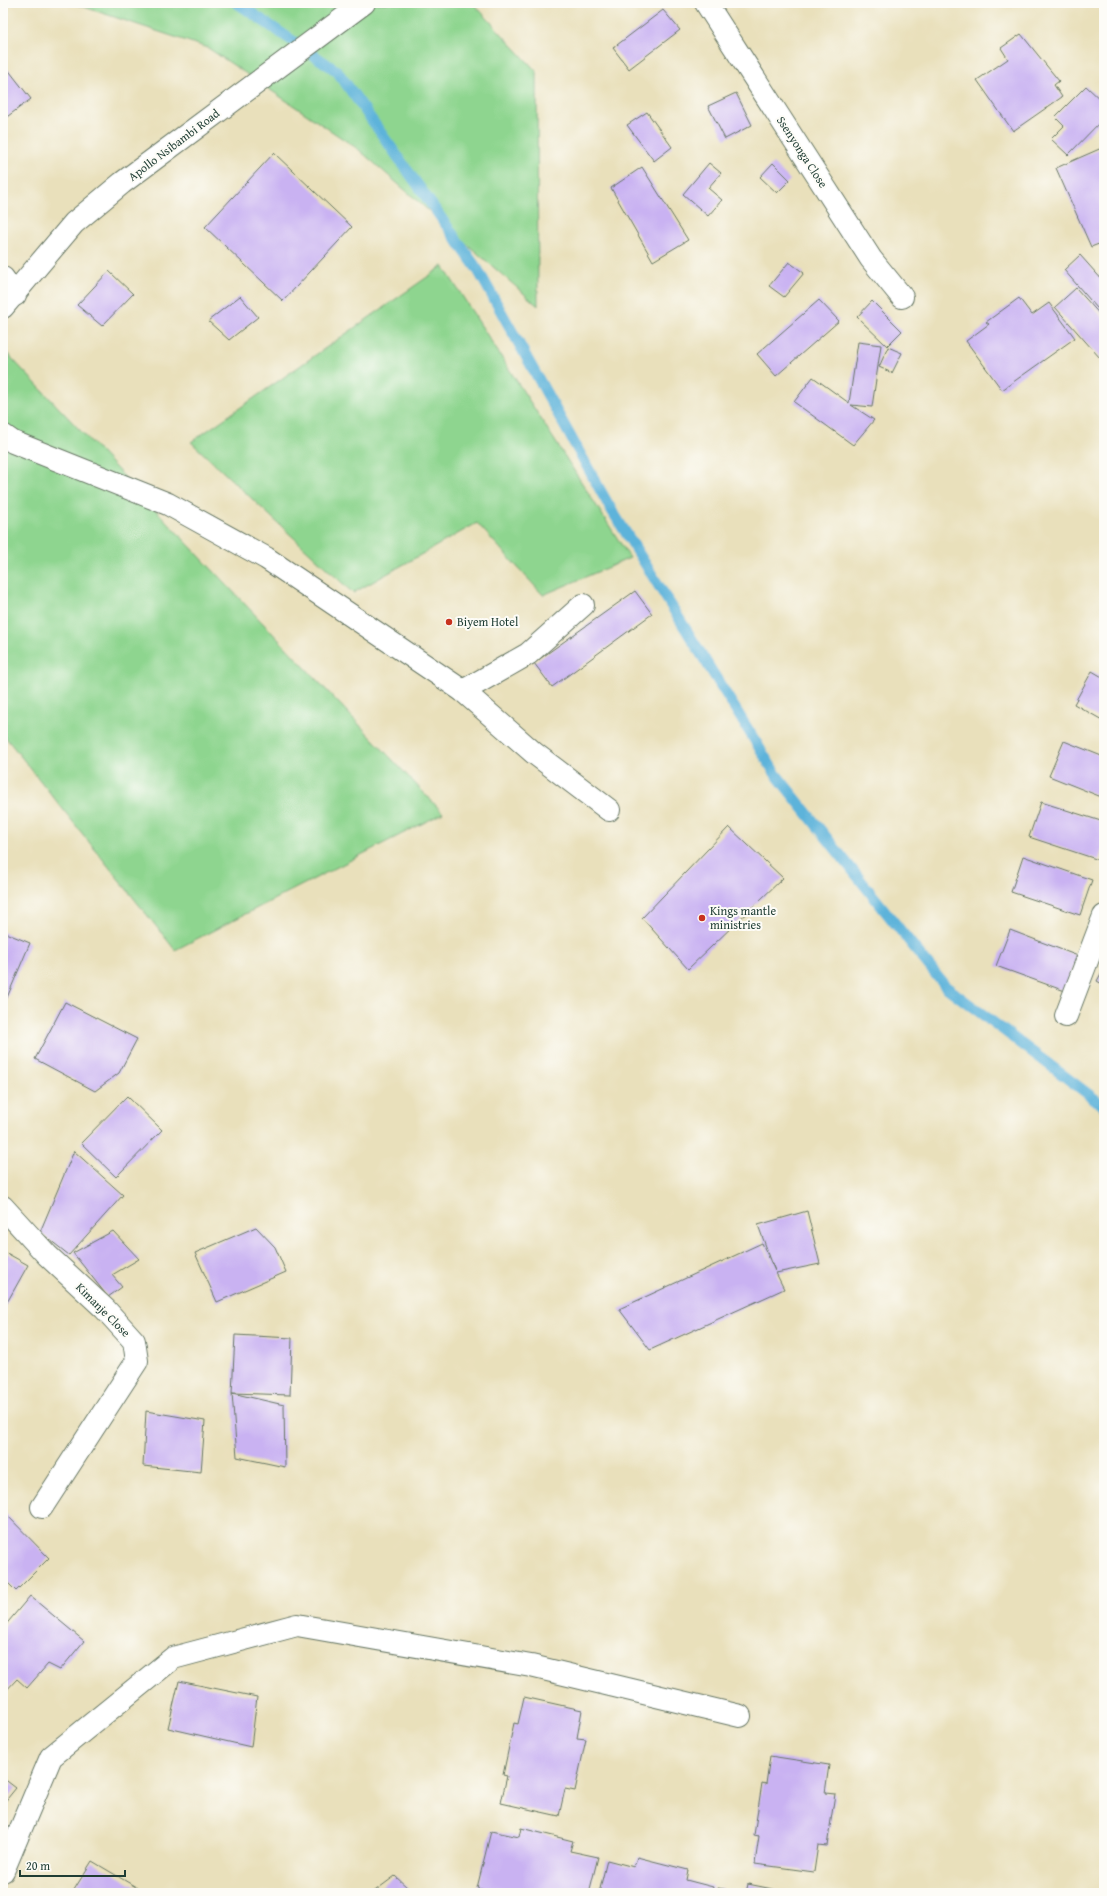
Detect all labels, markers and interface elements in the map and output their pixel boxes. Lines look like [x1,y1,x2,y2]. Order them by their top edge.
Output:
street label: Apollo Nsibambi Road [125,104,223,185]
street label: Ssenyonga Close [773,113,832,191]
place label: Biyem Hotel [457,613,519,630]
marker: Biyem Hotel [444,617,454,627]
place label: Kings mantle ministries [710,902,776,933]
marker: Kings mantle ministries [697,913,707,923]
street label: Kimanje Close [72,1279,135,1341]
scale bar [20,1852,125,1878]
text: 20 m [26,1857,50,1874]

